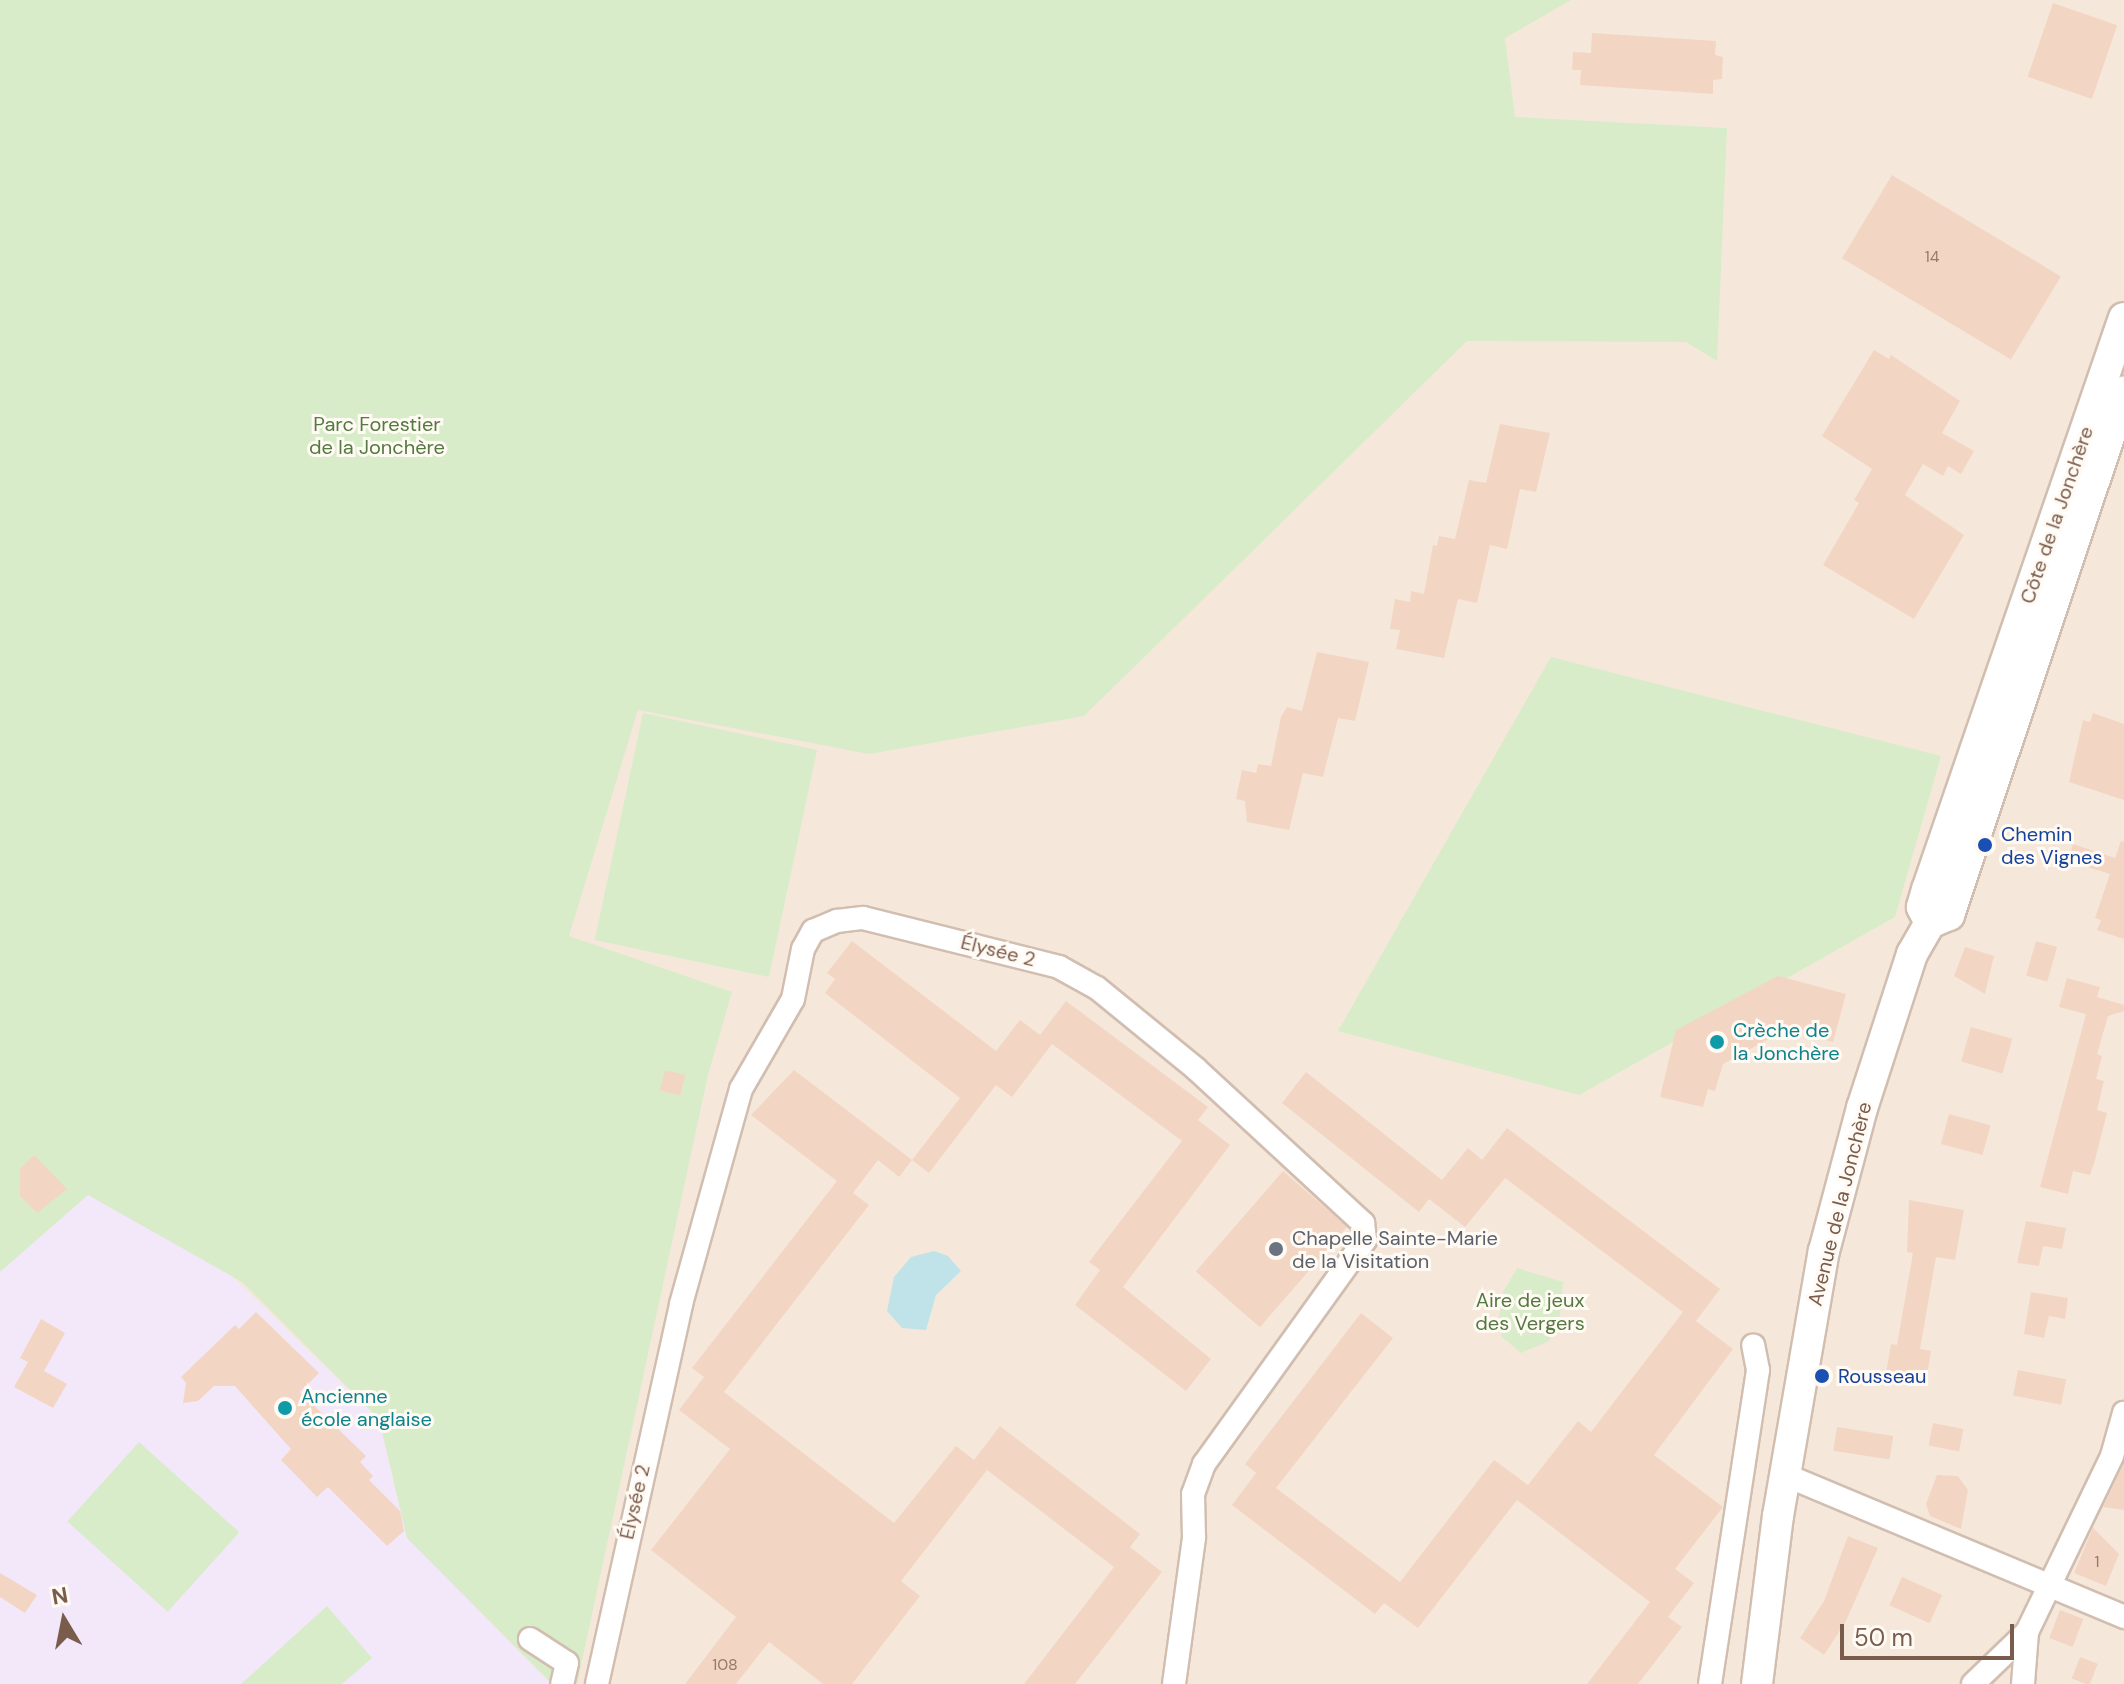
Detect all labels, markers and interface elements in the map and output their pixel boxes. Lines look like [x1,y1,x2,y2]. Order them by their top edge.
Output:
house number: 14 [1925,247,1939,267]
park label: Parc Forestier de la Jonchère [309,413,445,460]
street label: Côte de la Jonchère [2015,423,2099,607]
place label: Chemin des Vignes [2001,822,2102,869]
marker: Chemin des Vignes [1976,836,1994,854]
street label: Élysée 2 [958,930,1038,972]
place label: Crèche de la Jonchère [1733,1018,1840,1065]
marker: Crèche de la Jonchère [1708,1033,1726,1051]
street label: Avenue de la Jonchère [1803,1100,1877,1308]
place label: Chapelle Sainte-Marie de la Visitation [1292,1226,1498,1273]
marker: Chapelle Sainte-Marie de la Visitation [1267,1240,1285,1258]
park label: Aire de jeux des Vergers [1475,1288,1585,1335]
place label: Rousseau [1838,1364,1926,1388]
marker: Rousseau [1813,1367,1831,1385]
place label: Ancienne école anglaise [301,1384,432,1431]
marker: Ancienne école anglaise [276,1399,294,1417]
street label: Élysée 2 [615,1462,655,1542]
house number: 1 [2095,1552,2099,1572]
north arrow [24,1580,104,1660]
text: N [49,1580,70,1612]
scale bar [1844,1608,2018,1658]
text: 50 m [1854,1622,1913,1653]
house number: 108 [712,1655,738,1675]

